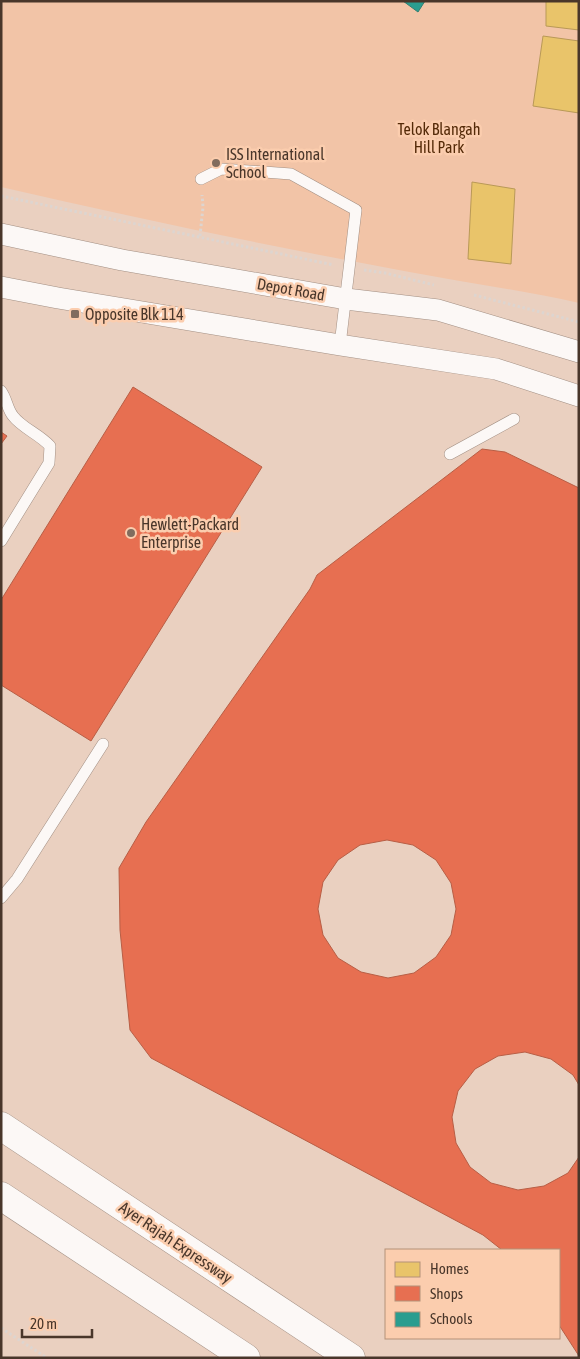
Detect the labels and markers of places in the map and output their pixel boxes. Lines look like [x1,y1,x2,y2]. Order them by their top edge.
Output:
place label: ISS International School [226,145,325,181]
marker: ISS International School [210,157,222,169]
place label: Opposite Blk 114 [85,305,184,324]
marker: Opposite Blk 114 [69,308,81,320]
place label: Hewlett-Packard Enterprise [141,515,239,552]
marker: Hewlett-Packard Enterprise [125,527,137,539]

